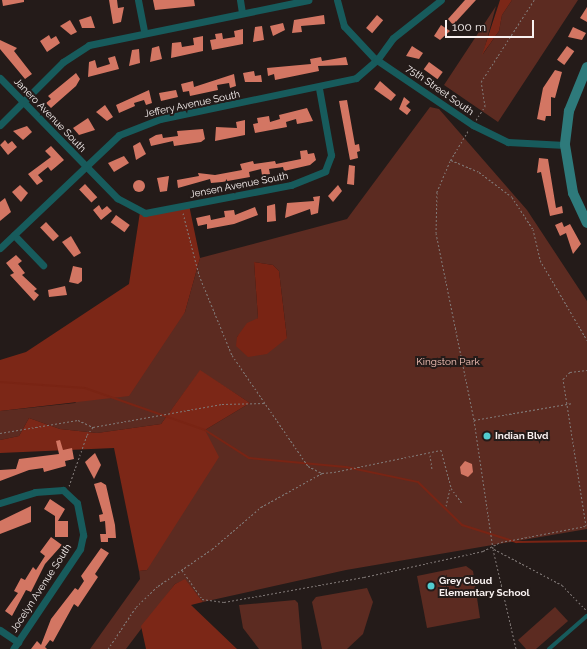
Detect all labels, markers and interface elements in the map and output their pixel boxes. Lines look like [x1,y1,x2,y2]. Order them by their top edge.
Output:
scale bar [447,12,536,38]
text: 100 m [452,20,486,34]
street label: 75th Street South [404,62,476,118]
street label: Janero Avenue South [11,75,89,155]
street label: Jeffery Avenue South [143,88,241,120]
street label: Jensen Avenue South [189,170,289,200]
park label: Kingston Park [416,356,480,368]
place label: Indian Blvd [495,430,549,442]
marker: Indian Blvd [482,431,492,441]
street label: Jocelyn Avenue South [8,541,74,635]
place label: Grey Cloud Elementary School [439,574,530,598]
marker: Grey Cloud Elementary School [426,581,436,591]

